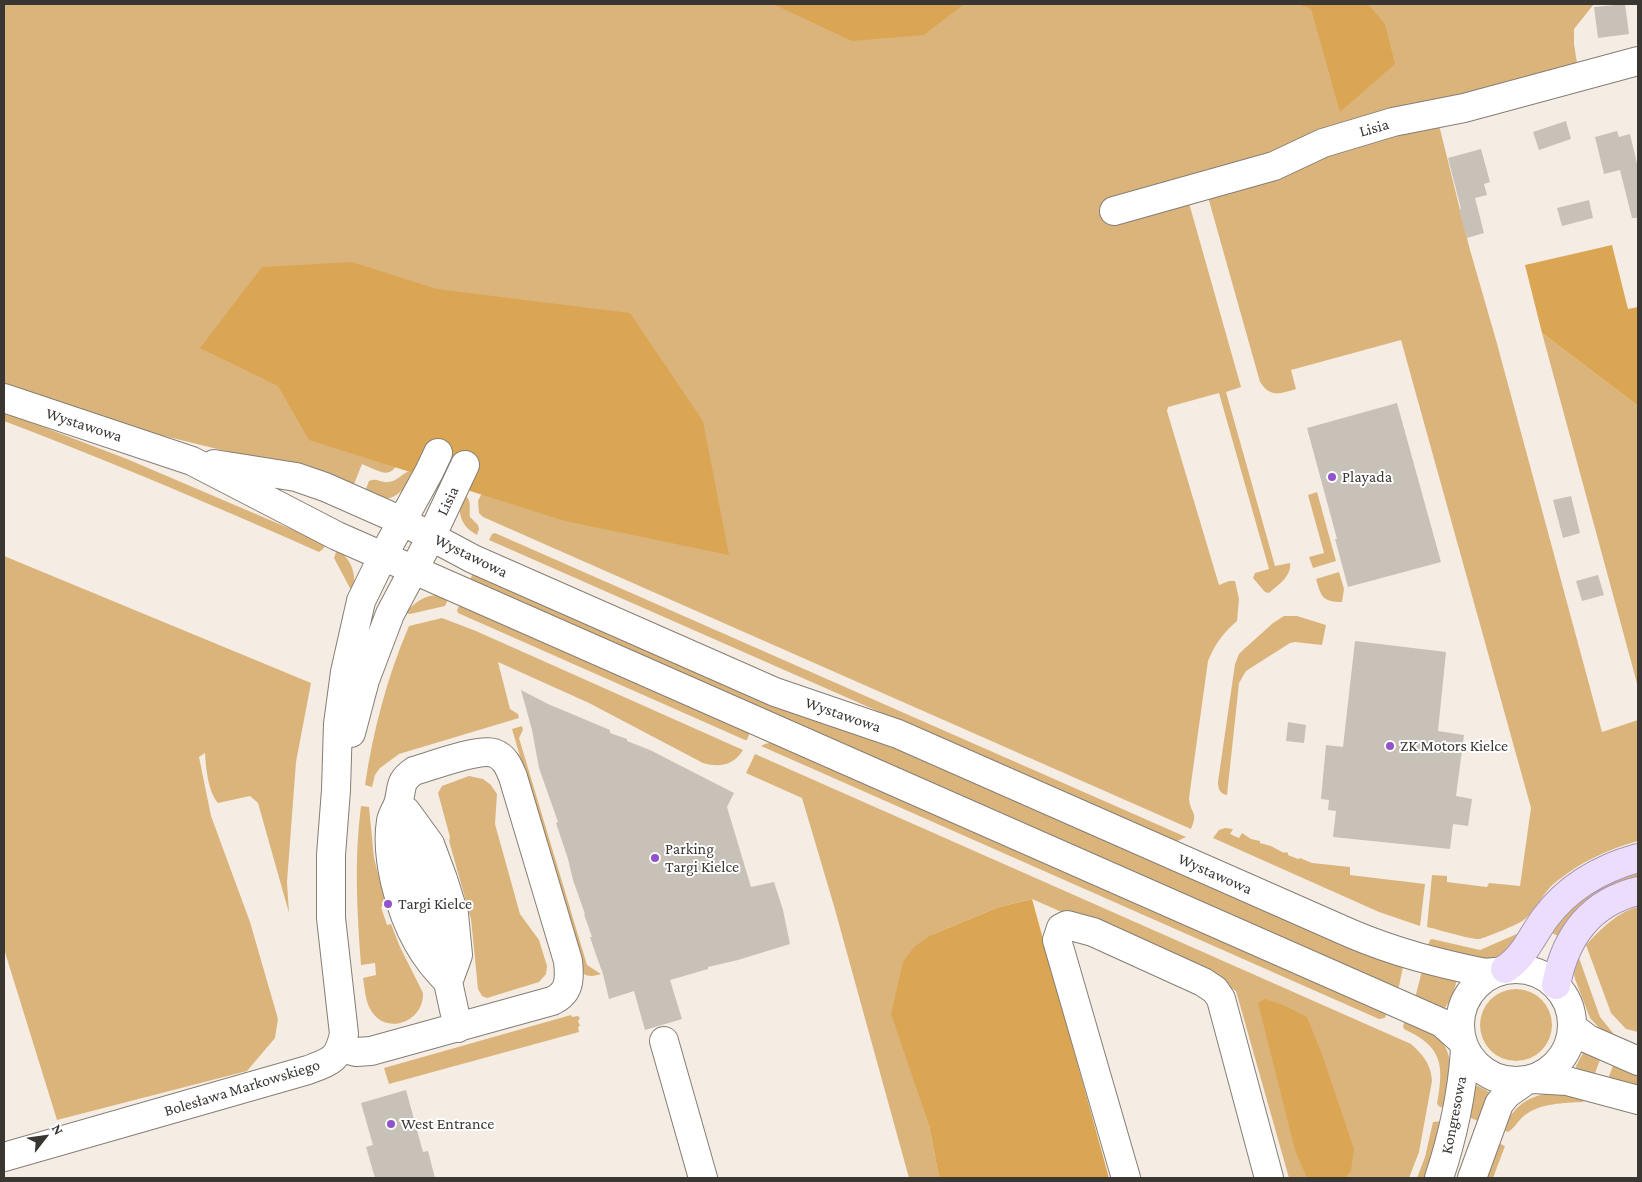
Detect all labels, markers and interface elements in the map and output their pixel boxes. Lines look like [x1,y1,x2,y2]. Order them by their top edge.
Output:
street label: Lisia [1357,115,1391,141]
street label: Wystawowa [43,404,125,446]
place label: Playada [1342,467,1392,487]
marker: Playada [1326,471,1338,483]
street label: Lisia [433,483,463,519]
street label: Wystawowa [431,530,511,582]
street label: Wystawowa [802,693,884,737]
place label: ZK Motors Kielce [1400,736,1508,756]
marker: ZK Motors Kielce [1384,740,1396,752]
place label: Parking Targi Kielce [665,839,739,877]
street label: Wystawowa [1175,849,1255,899]
marker: Parking Targi Kielce [649,852,661,864]
place label: Targi Kielce [398,894,472,914]
marker: Targi Kielce [382,898,394,910]
street label: Bolesława Markowskiego [162,1055,322,1121]
street label: Kongresowa [1437,1074,1471,1156]
north arrow [20,1112,70,1162]
place label: West Entrance [401,1114,494,1134]
marker: West Entrance [385,1118,397,1130]
text: N [49,1121,67,1138]

